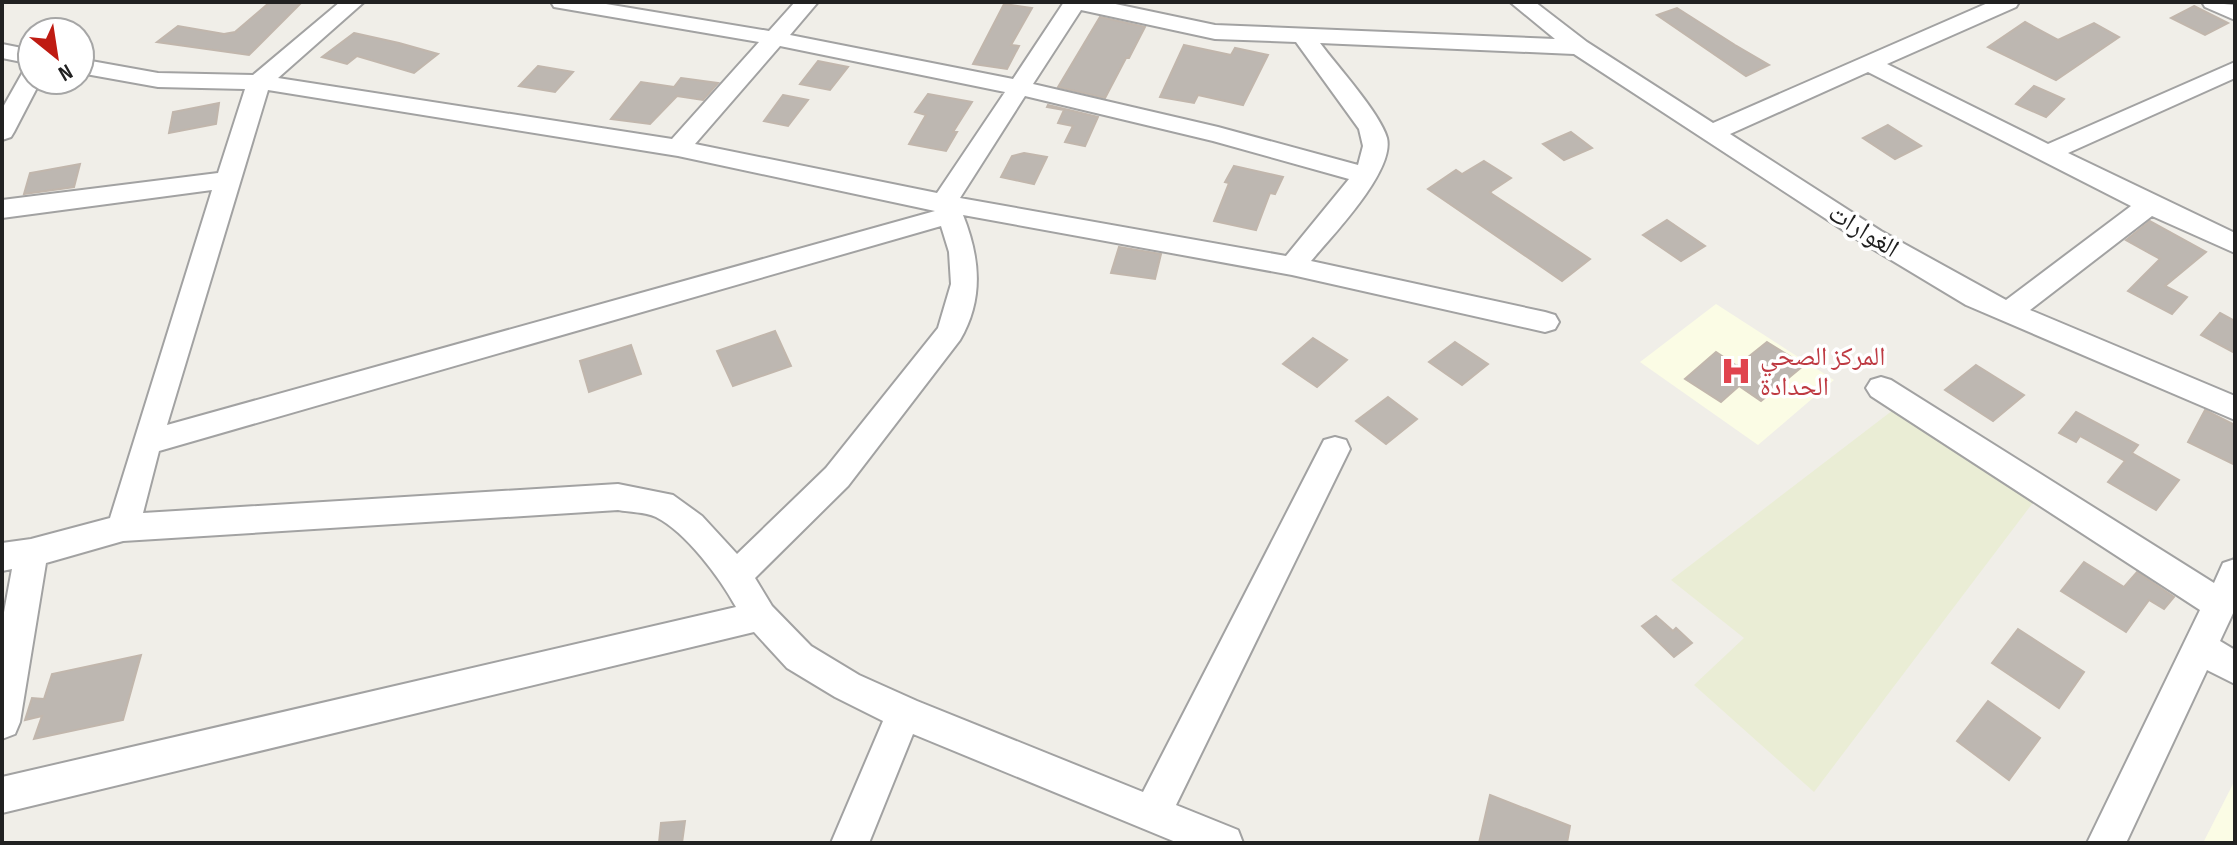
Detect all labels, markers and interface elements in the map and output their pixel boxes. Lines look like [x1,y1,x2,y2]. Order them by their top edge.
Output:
north arrow [16,16,96,96]
text: N [53,57,77,87]
street label: الغوارات [1822,198,1904,265]
place label: المركز الصحي الحدادة [1760,342,1885,403]
hospital icon: المركز الصحي الحدادة [1719,354,1753,388]

